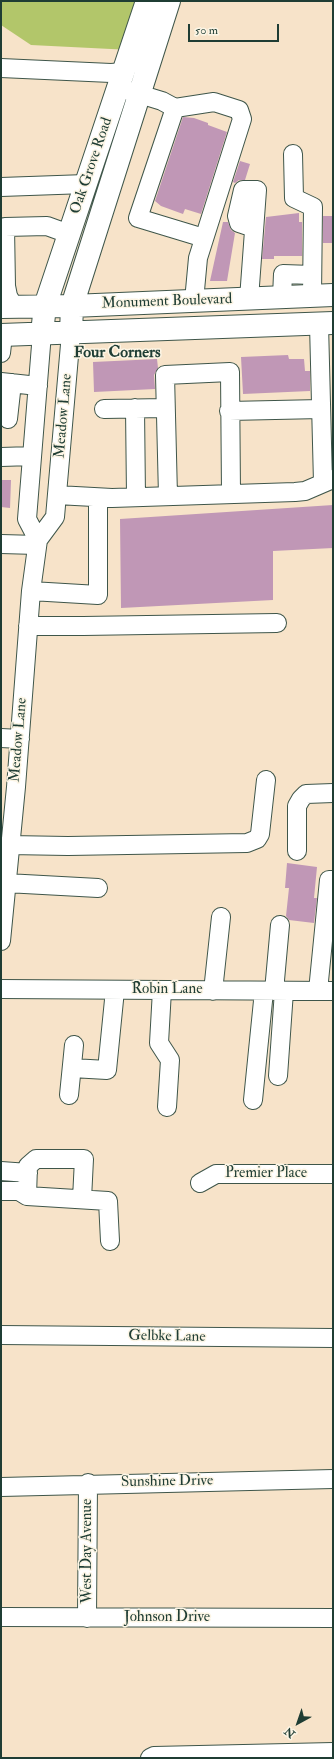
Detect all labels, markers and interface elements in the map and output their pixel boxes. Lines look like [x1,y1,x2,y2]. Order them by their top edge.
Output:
scale bar [190,16,281,42]
text: 50 m [195,23,218,38]
street label: Oak Grove Road [67,115,117,217]
street label: Monument Boulevard [101,291,233,313]
district label: Four Corners [74,344,160,364]
street label: Meadow Lane [51,373,77,459]
street label: Meadow Lane [6,697,32,783]
street label: Robin Lane [131,981,203,999]
street label: Premier Place [225,1165,307,1183]
street label: Gelbke Lane [128,1327,206,1347]
street label: Sunshine Drive [121,1472,213,1492]
street label: West Day Avenue [79,1499,97,1603]
street label: Johnson Drive [124,1609,210,1627]
north arrow [278,1703,318,1743]
text: N [282,1724,298,1741]

